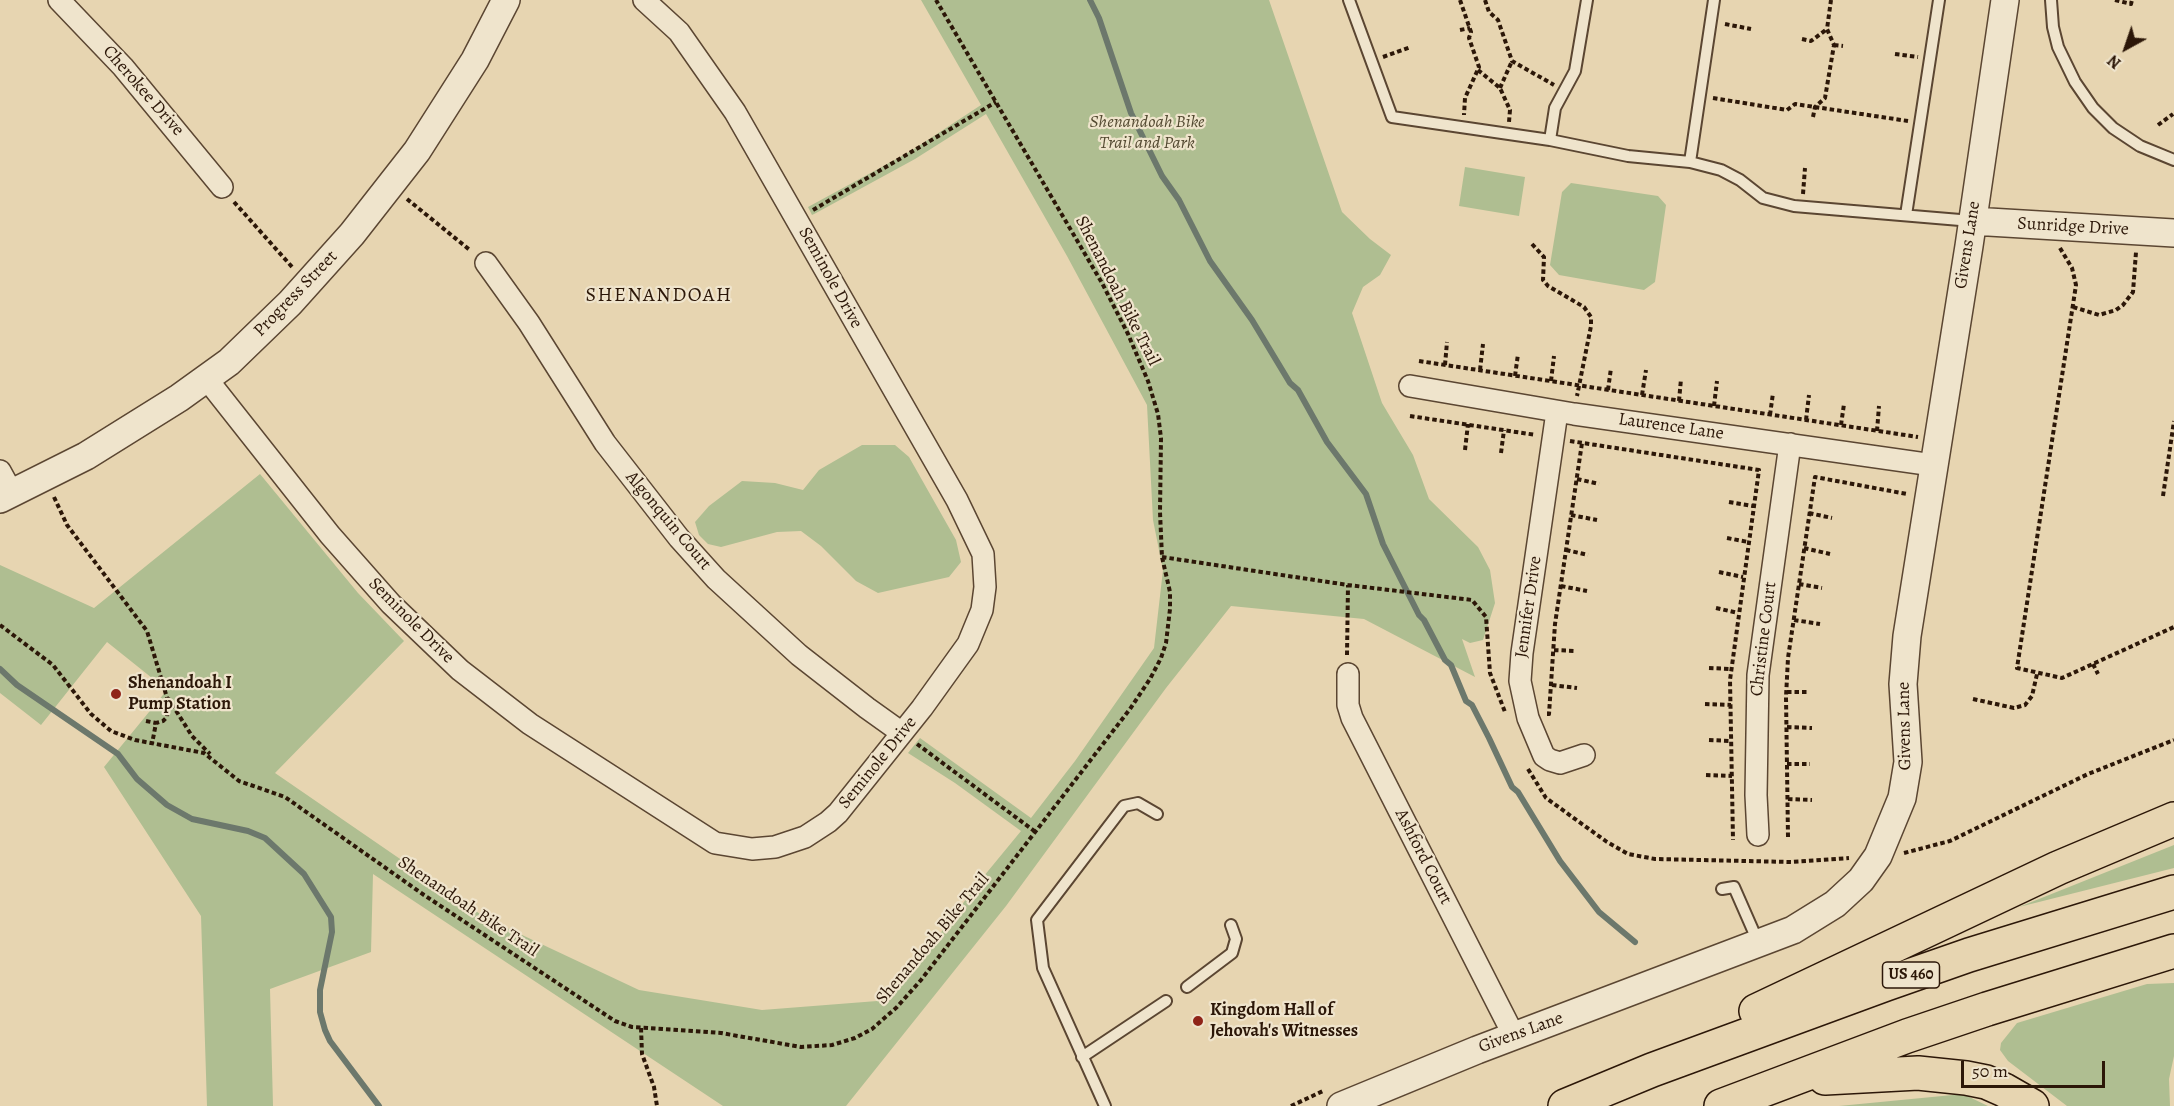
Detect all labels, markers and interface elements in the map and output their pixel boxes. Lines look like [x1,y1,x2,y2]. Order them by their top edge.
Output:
north arrow [2096,18,2156,78]
street label: Cherokee Drive [98,41,188,141]
text: N [2103,50,2126,74]
park label: Shenandoah Bike Trail and Park [1089,112,1205,154]
street label: Givens Lane [1950,200,1986,290]
street label: Shenandoah Bike Trail [1070,213,1164,369]
street label: Sunridge Drive [2017,213,2129,241]
street label: Seminole Drive [793,224,867,332]
street label: Progress Street [250,246,342,342]
district label: SHENANDOAH [585,284,733,308]
street label: Laurence Lane [1617,409,1725,445]
street label: Algonquin Court [620,467,716,575]
street label: Jennifer Drive [1511,555,1547,659]
street label: Seminole Drive [364,574,458,668]
street label: Christine Court [1746,581,1782,697]
place label: Shenandoah I Pump Station [128,673,232,716]
street label: Givens Lane [1893,682,1917,770]
marker: Shenandoah I Pump Station [109,687,123,701]
street label: Seminole Drive [834,712,922,814]
street label: Ashford Court [1390,806,1456,908]
street label: Shenandoah Bike Trail [394,852,542,962]
street label: Shenandoah Bike Trail [872,869,994,1009]
road number: US 460 [1882,962,1940,988]
place label: Kingdom Hall of Jehovah's Witnesses [1210,1000,1358,1042]
street label: Givens Lane [1476,1008,1566,1058]
marker: Kingdom Hall of Jehovah's Witnesses [1191,1014,1205,1028]
scale bar [1964,1049,2108,1087]
text: 50 m [1972,1059,2008,1083]

